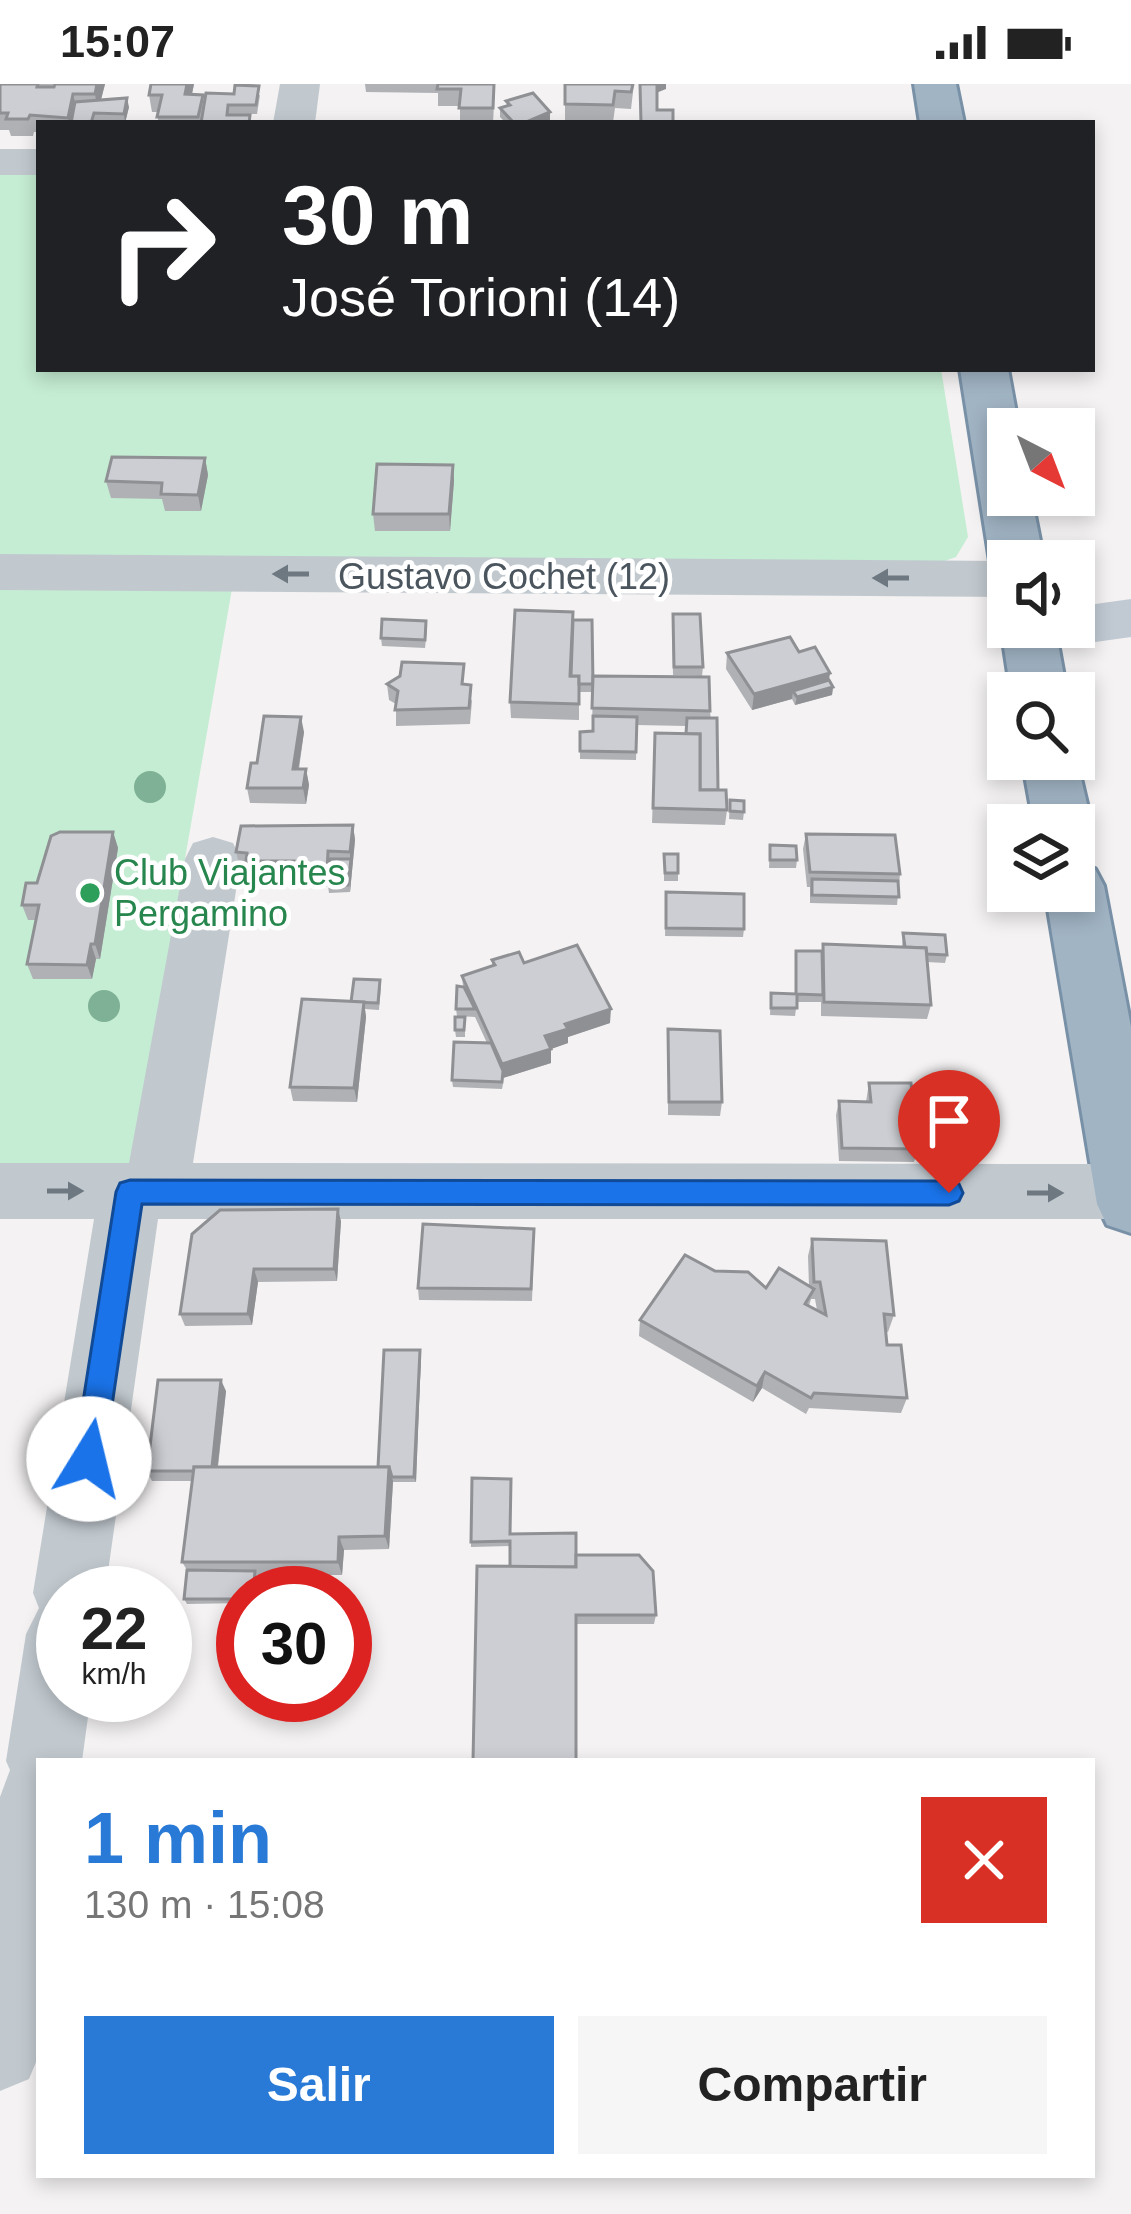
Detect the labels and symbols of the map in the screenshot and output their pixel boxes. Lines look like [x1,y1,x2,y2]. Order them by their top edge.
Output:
north arrow [987,408,1095,516]
street label: Gustavo Cochet (12) [338,556,670,597]
one-way arrow [271,564,309,584]
one-way arrow [871,568,909,588]
place label: Club Viajantes Pergamino [114,852,346,934]
marker: Club Viajantes Pergamino [77,880,103,906]
pin [898,1070,1000,1193]
one-way arrow [47,1182,85,1201]
one-way arrow [1027,1183,1065,1203]
position arrow [26,1396,152,1522]
speed limit sign: 30 [216,1566,372,1722]

